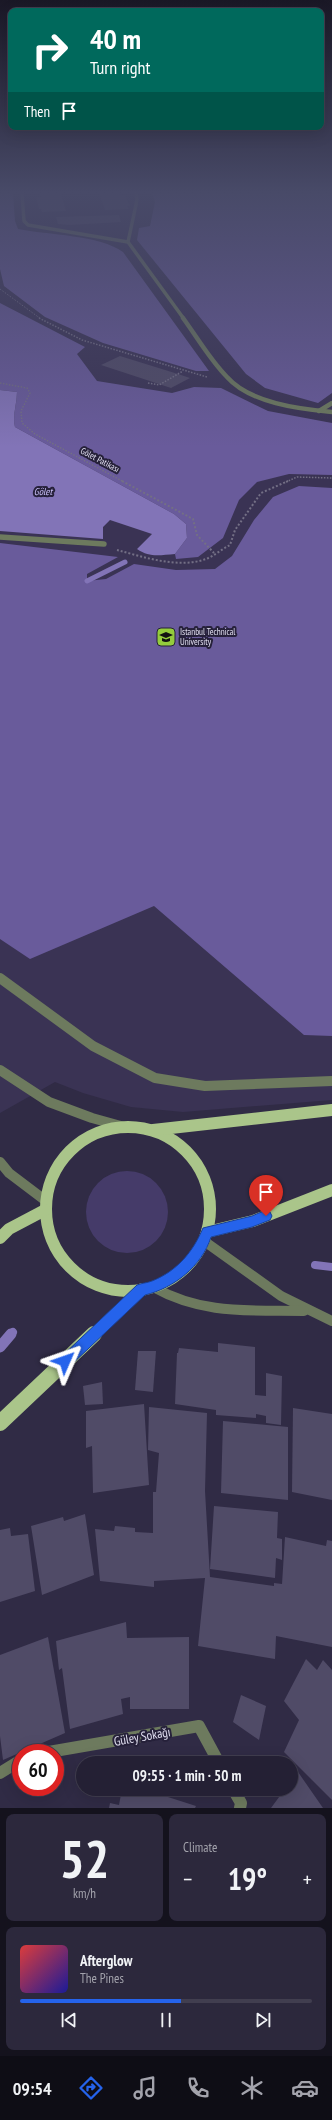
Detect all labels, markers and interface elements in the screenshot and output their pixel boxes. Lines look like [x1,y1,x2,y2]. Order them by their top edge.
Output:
text: 40 m [90,20,141,57]
icon: right [24,24,76,76]
text: Turn right [90,56,150,79]
icon: arrive [58,100,80,122]
text: Then [24,102,50,121]
street label: Gölet Patikası [79,445,122,474]
water label: Gölet [34,485,53,498]
school or university icon: Istanbul Technical University [155,626,177,648]
place label: Istanbul Technical University [180,626,236,647]
pin [249,1175,283,1216]
icon: arrive [255,1181,277,1203]
position arrow [44,1340,86,1382]
street label: Güley Sokağı [112,1723,172,1750]
speed limit sign: 60 [12,1744,64,1796]
text: 09:55 · 1 min · 50 m [133,1766,241,1785]
text: 52 [60,1825,109,1892]
text: Climate [183,1839,217,1856]
text: 19° [228,1859,267,1898]
text: − [183,1865,192,1893]
text: + [303,1865,312,1893]
text: km/h [73,1885,96,1902]
text: Afterglow [80,1951,132,1970]
text: The Pines [80,1970,124,1987]
icon: previous [58,2009,80,2031]
icon: pause [155,2009,177,2031]
icon: next [252,2009,274,2031]
icon: directions [77,2074,105,2102]
icon: music [131,2074,159,2102]
icon: phone [184,2074,212,2102]
icon: climate [238,2074,266,2102]
icon: car [291,2074,319,2102]
text: 09:54 [13,2077,52,2100]

